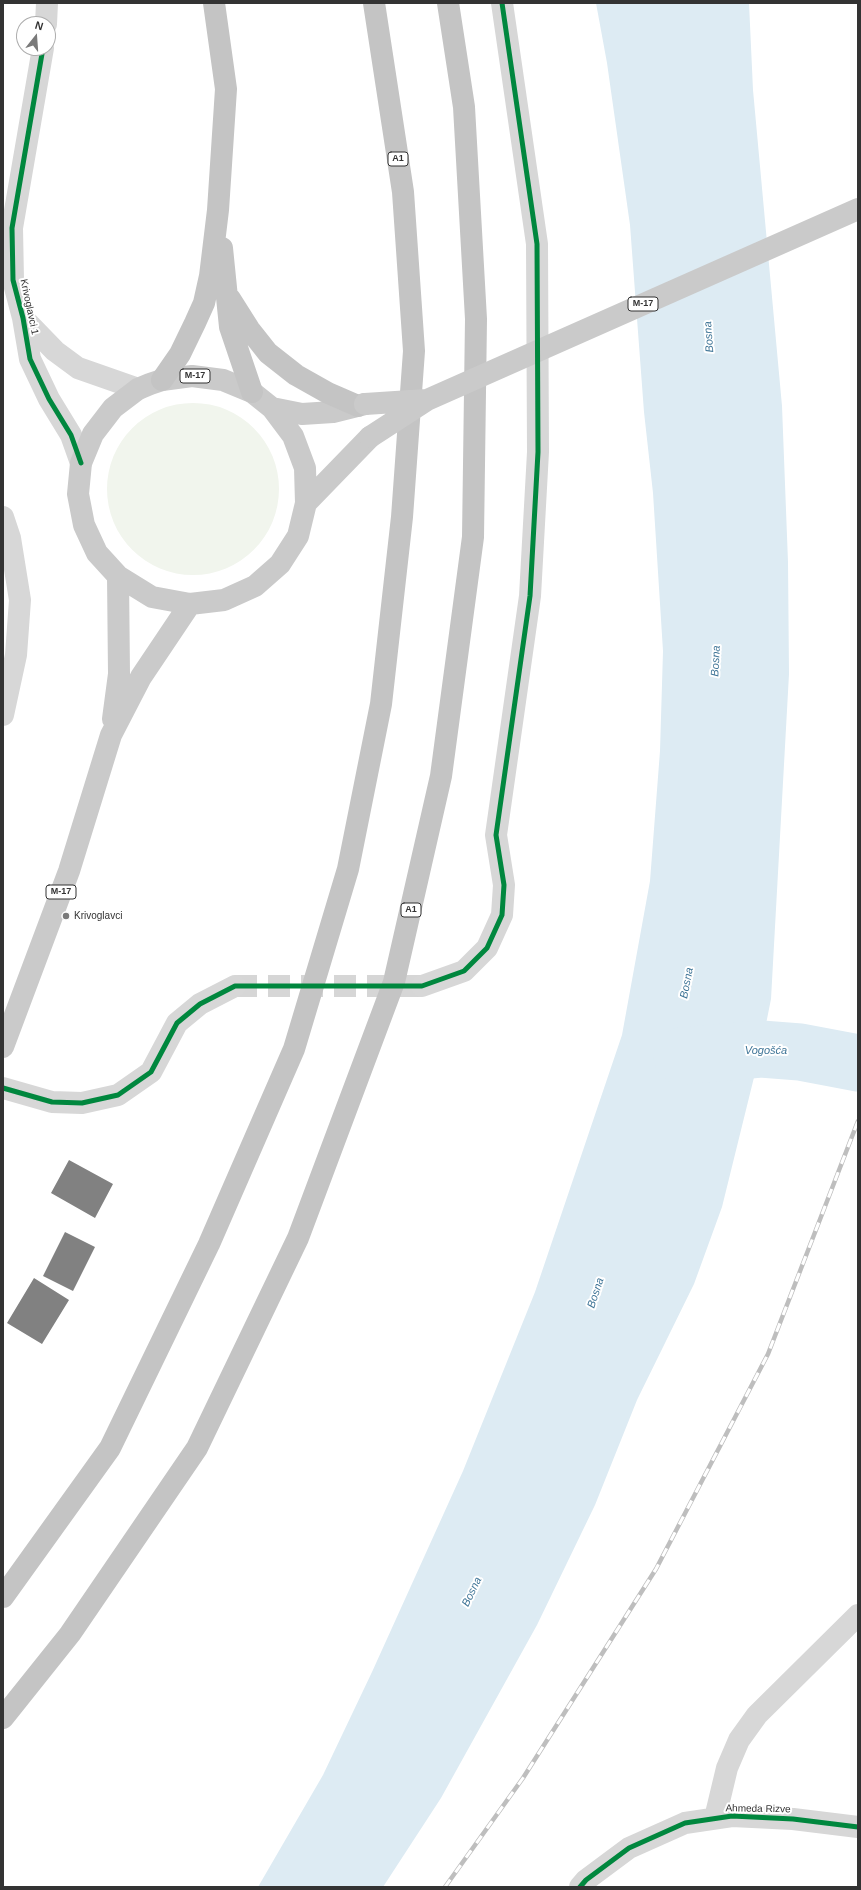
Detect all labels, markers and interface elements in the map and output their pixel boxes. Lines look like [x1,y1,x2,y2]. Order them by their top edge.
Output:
north arrow [16,16,56,56]
text: N [34,19,45,32]
road number: A1 [388,152,408,166]
street label: Krivoglavci 1 [17,278,41,336]
road number: M-17 [628,297,658,311]
water label: Bosna [701,321,717,353]
road number: M-17 [180,369,210,383]
water label: Bosna [709,645,723,677]
road number: M-17 [46,885,76,899]
road number: A1 [401,903,421,917]
place label: Krivoglavci [74,910,122,922]
marker: Krivoglavci [61,911,71,921]
water label: Bosna [678,966,696,1000]
water label: Vogošća [745,1044,787,1058]
water label: Bosna [585,1276,607,1310]
water label: Bosna [459,1575,485,1609]
street label: Ahmeda Rizve [725,1802,791,1816]

